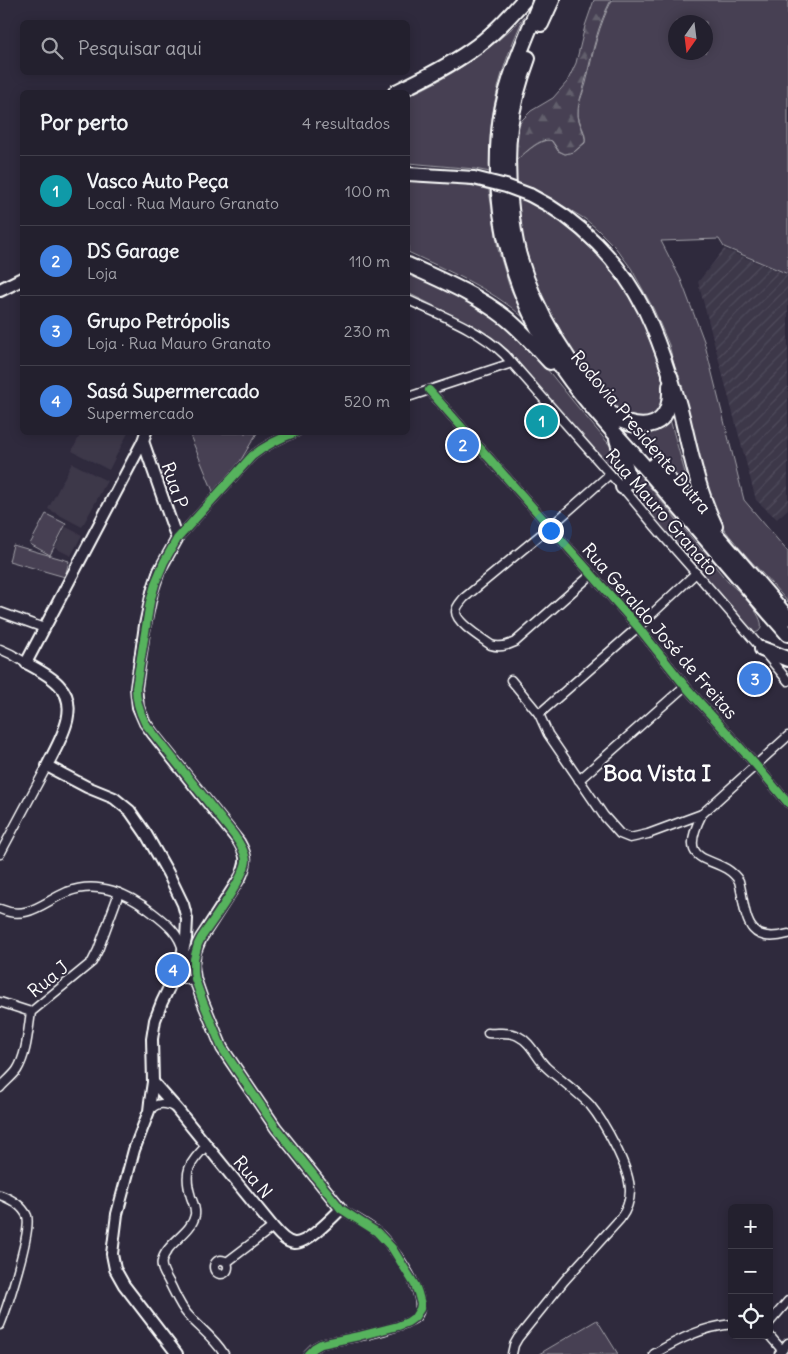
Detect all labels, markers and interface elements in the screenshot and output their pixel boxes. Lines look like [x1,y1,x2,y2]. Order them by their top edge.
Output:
north arrow [668,15,713,60]
search box [20,20,410,75]
icon: search [38,34,66,62]
text: Pesquisar aqui [78,36,202,60]
text: Por perto [40,109,128,136]
text: 4 resultados [302,113,390,133]
text: Vasco Auto Peça [87,169,229,193]
text: 1 [53,181,59,201]
text: 100 m [345,181,390,201]
text: Local · Rua Mauro Granato [87,193,279,213]
text: DS Garage [87,239,179,263]
text: 2 [52,251,60,271]
text: 110 m [349,251,390,271]
text: Loja [87,263,117,283]
text: Grupo Petrópolis [87,309,230,333]
text: 3 [51,321,61,341]
text: 230 m [344,321,390,341]
text: Loja · Rua Mauro Granato [87,333,271,353]
street label: Rodovia Presidente Dutra [566,346,716,518]
text: Sasá Supermercado [87,379,260,403]
text: 4 [51,391,61,411]
text: 520 m [344,391,390,411]
pin: 1 [526,402,558,440]
text: Supermercado [87,403,194,423]
pin: 2 [447,426,479,464]
street label: Rua Mauro Granato [601,444,723,580]
street label: Rua P [156,459,194,511]
your location [538,518,564,544]
street label: Rua Geraldo José de Freitas [577,538,743,724]
pin: 3 [739,660,771,698]
district label: Boa Vista I [603,759,711,787]
pin: 4 [157,951,189,989]
street label: Rua J [23,956,73,1002]
street label: Rua N [229,1151,277,1203]
map controls [728,1204,773,1339]
button: + [728,1204,773,1249]
button: − [728,1249,773,1294]
button: locate [728,1294,773,1339]

